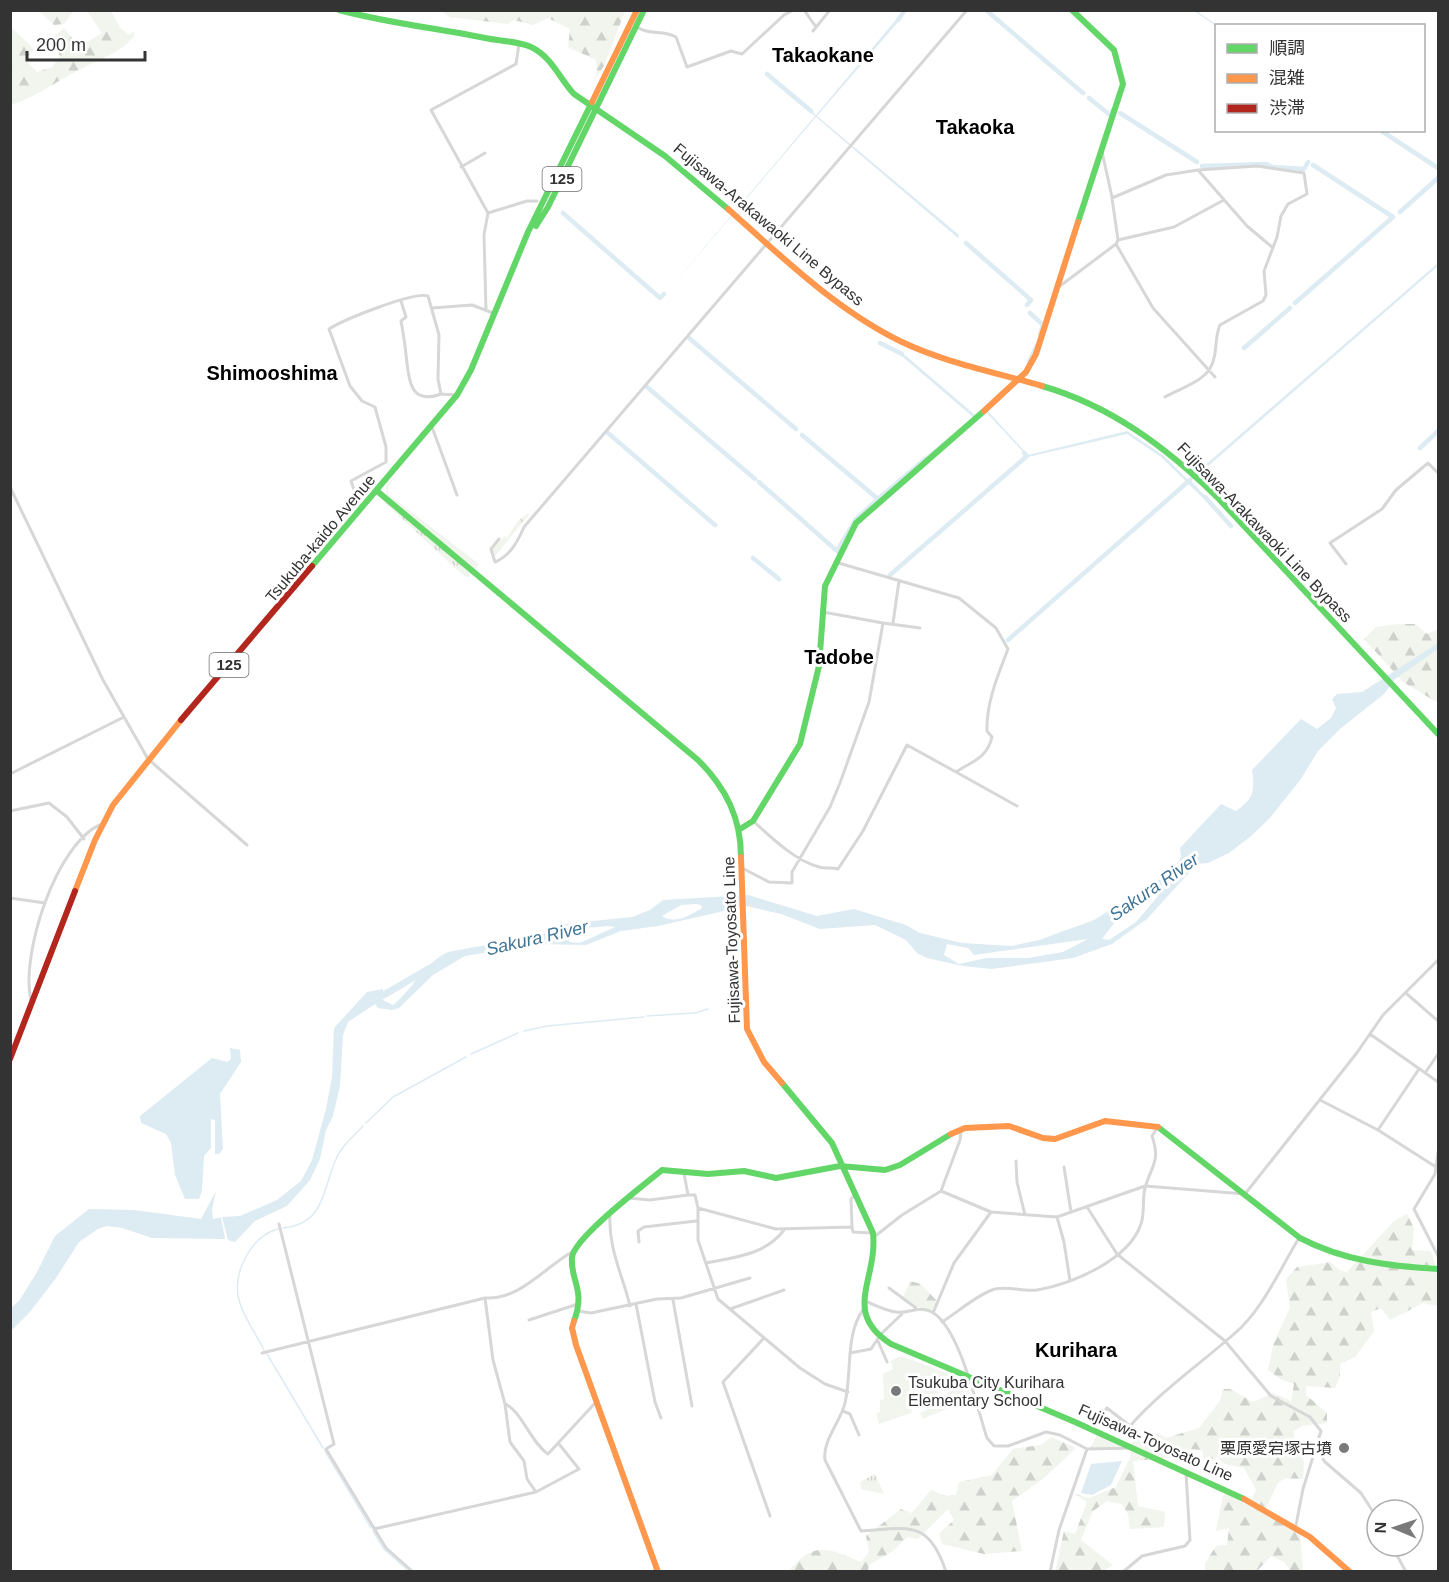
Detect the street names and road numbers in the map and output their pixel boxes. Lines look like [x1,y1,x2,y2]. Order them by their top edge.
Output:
street label: Fujisawa-Arakawaoki Line Bypass [670,140,867,309]
road number: 125 [542,167,582,191]
street label: Fujisawa-Arakawaoki Line Bypass [1174,439,1355,626]
street label: Tsukuba-kaido Avenue [262,471,379,605]
road number: 125 [210,653,248,677]
street label: Fujisawa-Toyosato Line [720,856,743,1024]
street label: Fujisawa-Toyosato Line [1076,1401,1236,1484]

